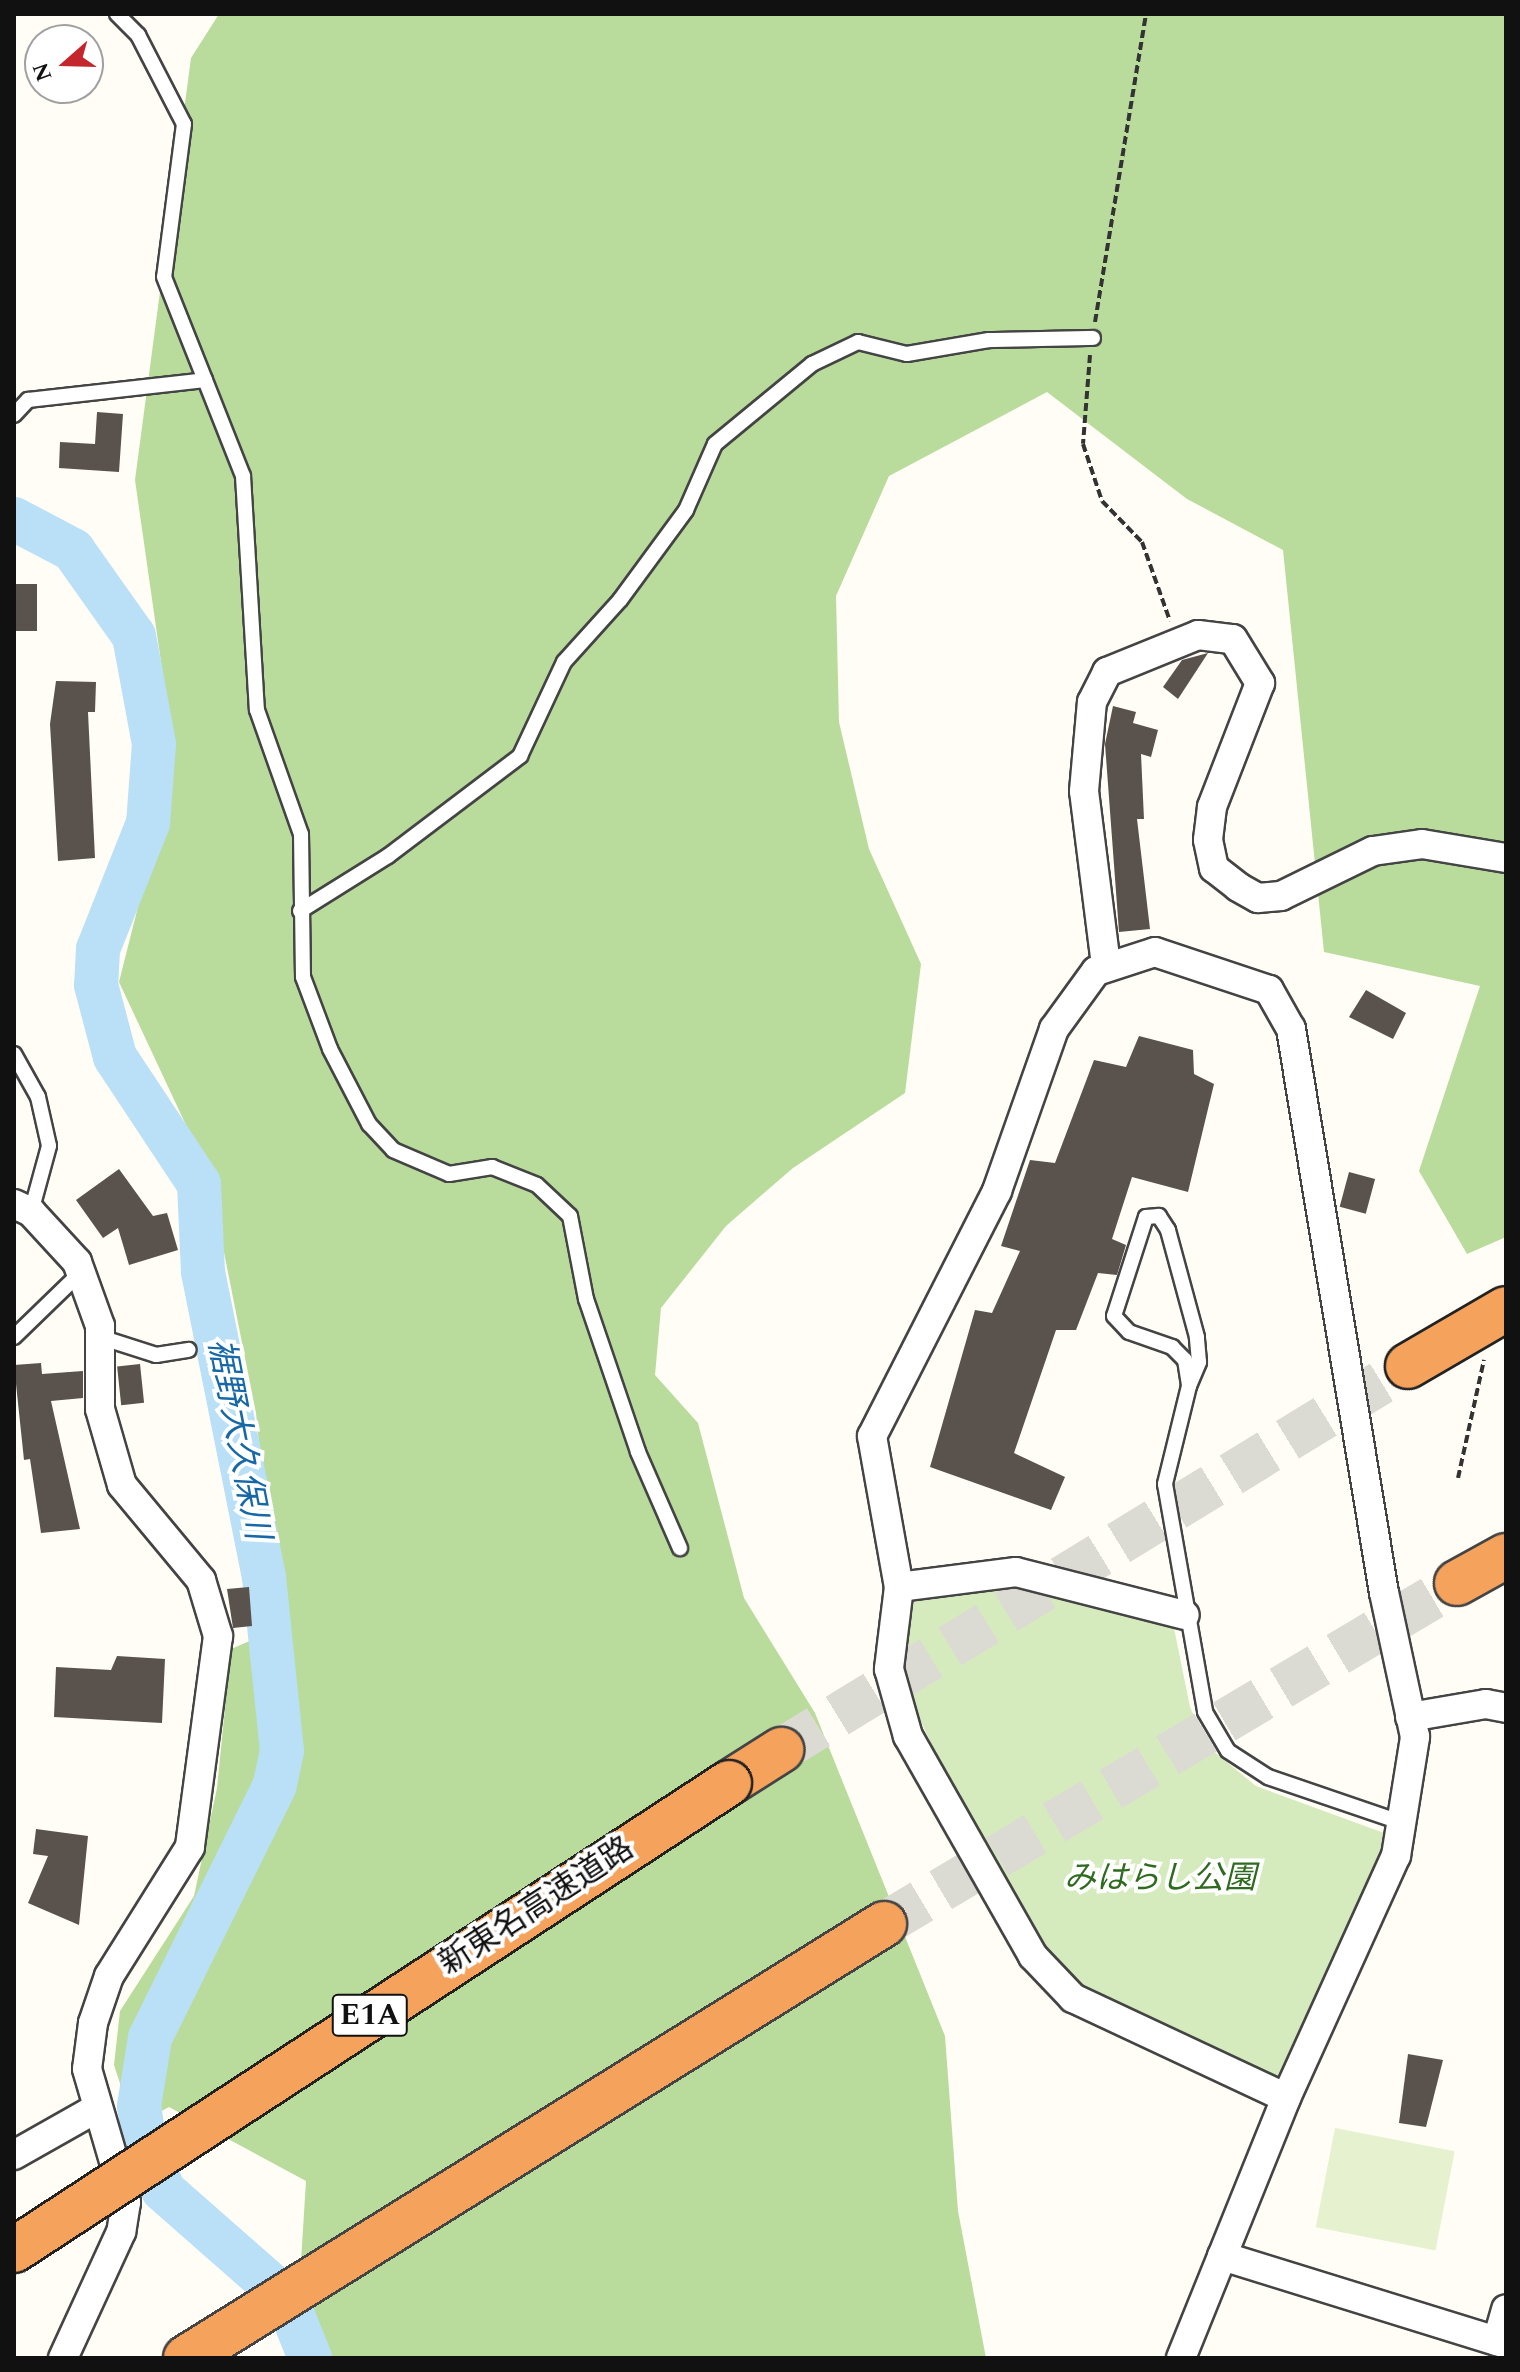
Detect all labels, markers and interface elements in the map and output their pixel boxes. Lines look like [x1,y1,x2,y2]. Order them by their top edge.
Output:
north arrow [24,24,104,104]
text: N [24,58,61,86]
water label: 裾野大久保川 [199,1335,277,1543]
street label: 新東名高速道路 [433,1830,641,1984]
park label: みはらし公園 [1064,1860,1256,1898]
road number: E1A [330,1989,410,2041]

